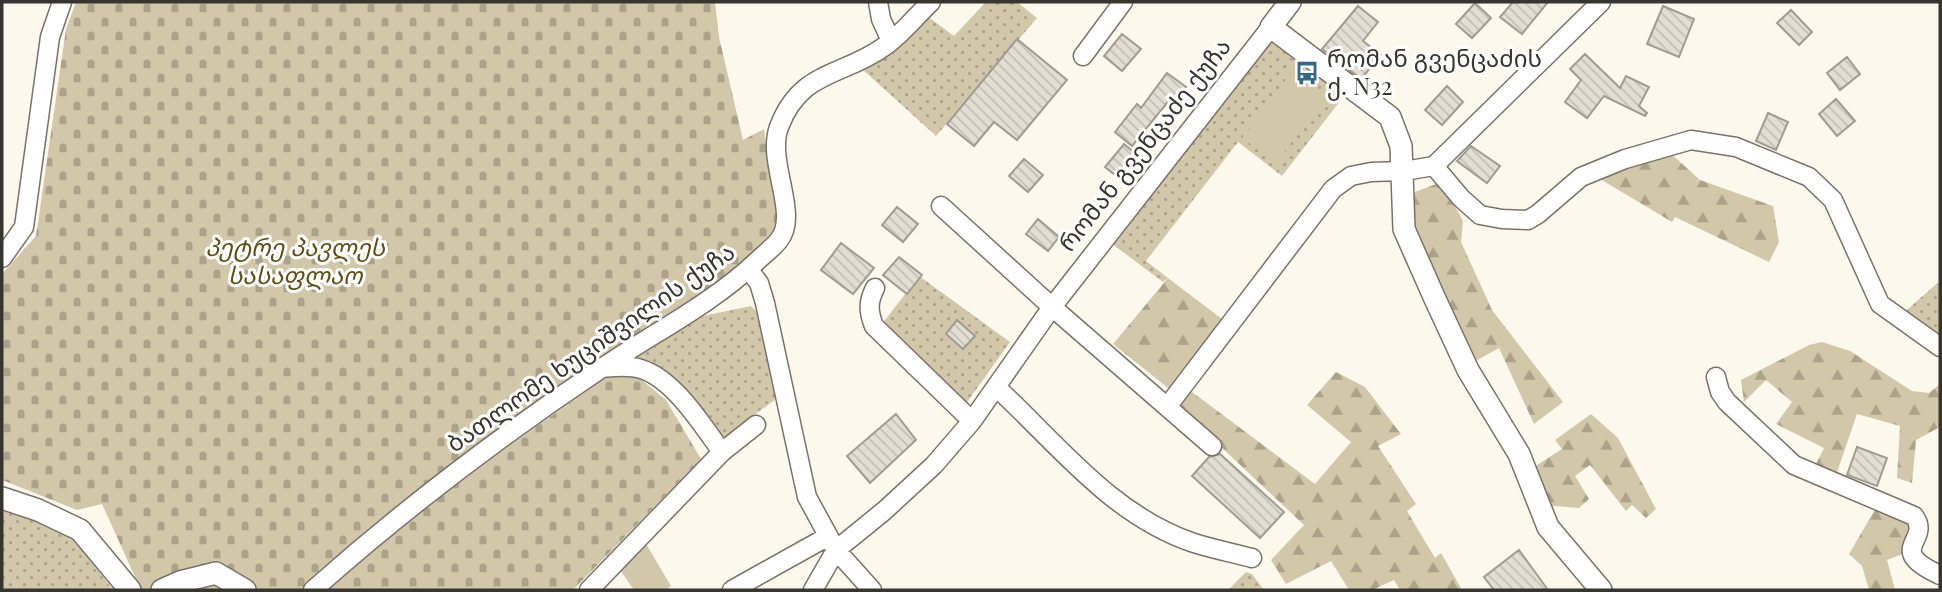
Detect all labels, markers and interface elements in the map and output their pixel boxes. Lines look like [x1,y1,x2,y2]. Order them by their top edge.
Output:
street label: რომან გვენცაძე ქუჩა [1050,31,1237,257]
place label: რომან გვენცაძის ქ. N32 [1327,41,1542,101]
bus stop icon: რომან გვენცაძის ქ. N32 [1293,59,1321,87]
park label: პეტრე პავლეს სასაფლაო [205,230,385,290]
street label: ბათლომე ხუციშვილის ქუჩა [439,234,740,458]

